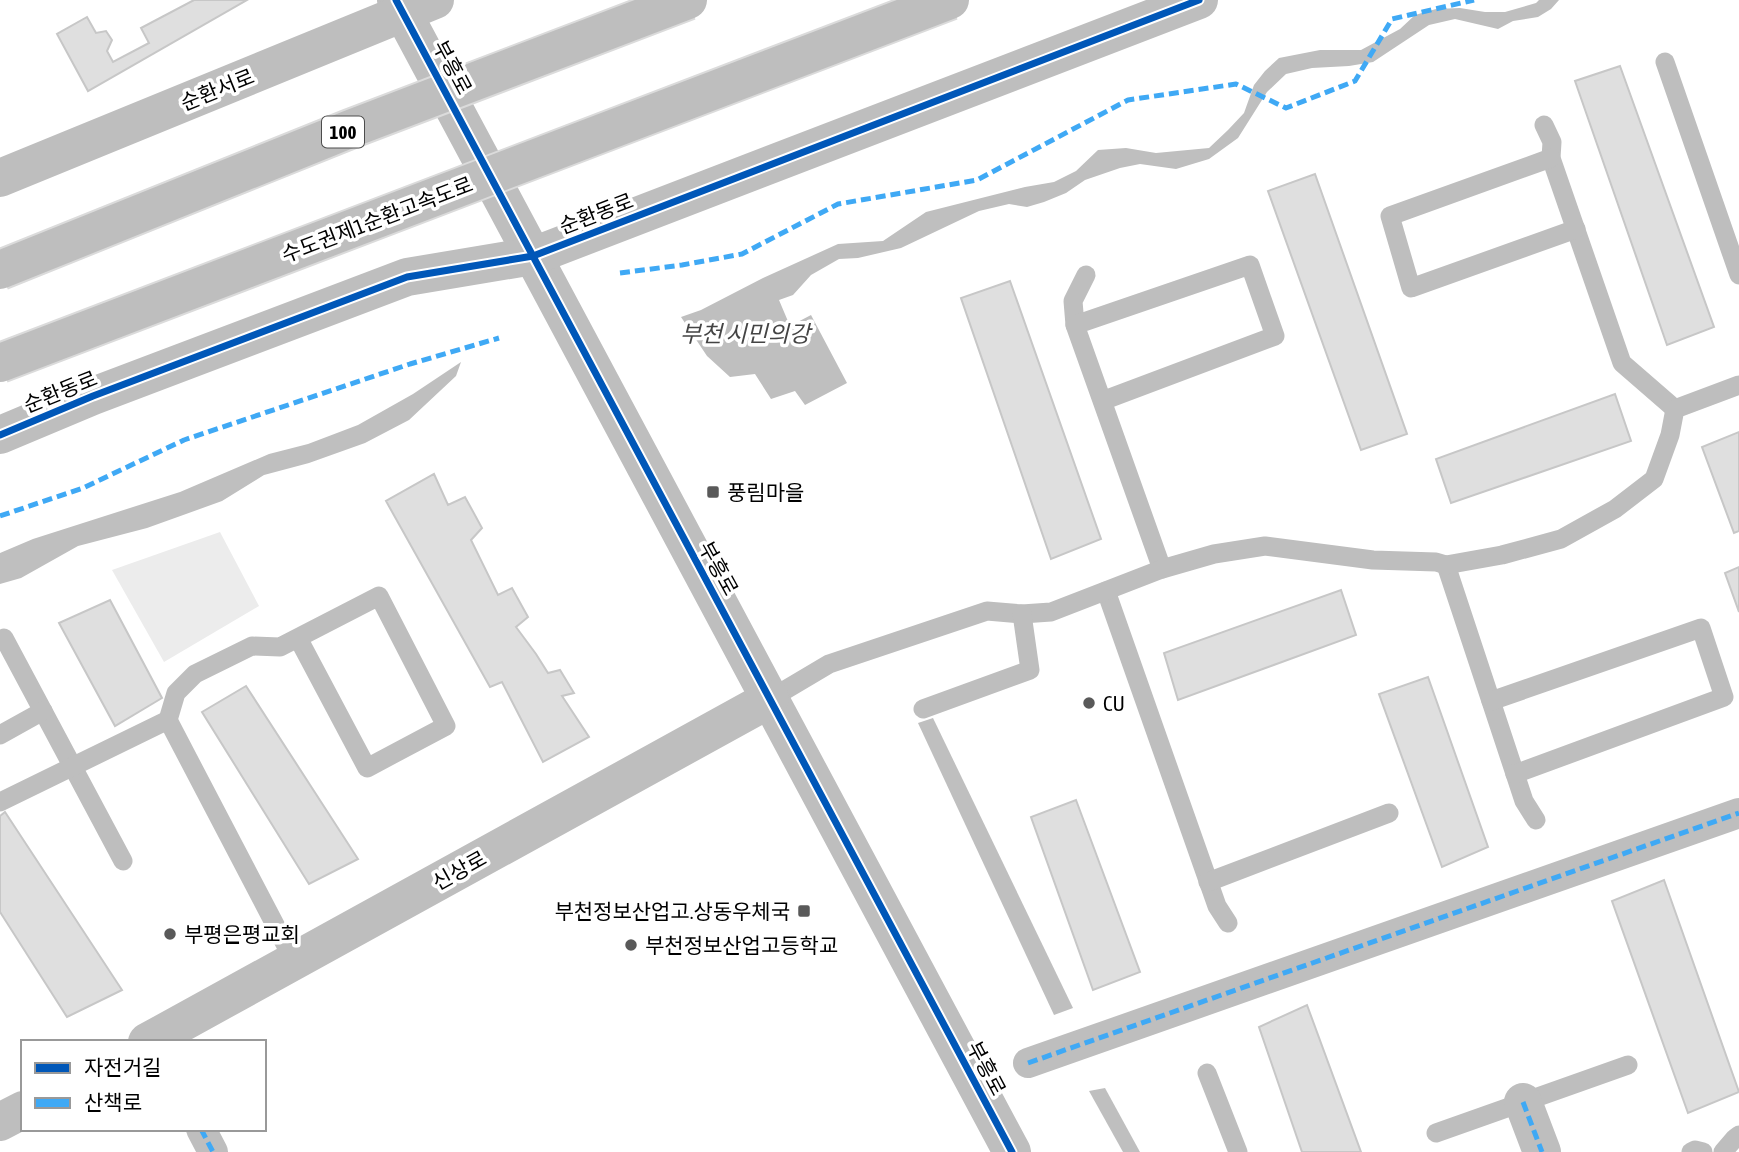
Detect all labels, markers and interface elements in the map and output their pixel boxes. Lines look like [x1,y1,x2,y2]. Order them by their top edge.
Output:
street label: 부흥로 [429,36,477,98]
street label: 순환서로 [177,63,257,115]
road number: 100 [322,116,364,148]
street label: 수도권제1순환고속도로 [278,171,476,267]
street label: 순환동로 [556,188,636,238]
water label: 부천 시민의강 [680,321,813,347]
street label: 순환동로 [20,365,100,417]
place label: 풍림마을 [727,480,804,504]
marker: 풍림마을 [705,484,721,500]
street label: 부흥로 [694,537,744,599]
place label: CU [1103,691,1125,715]
marker: CU [1081,695,1097,711]
street label: 신상로 [428,845,490,895]
place label: 부천정보산업고.상동우체국 [554,899,790,923]
marker: 부천정보산업고.상동우체국 [796,903,812,919]
place label: 부평은평교회 [184,922,300,946]
marker: 부평은평교회 [162,926,178,942]
place label: 부천정보산업고등학교 [645,933,838,957]
marker: 부천정보산업고등학교 [623,937,639,953]
street label: 부흥로 [963,1037,1011,1099]
legend [21,1040,266,1131]
text: 자전거길 [84,1055,161,1079]
text: 산책로 [84,1090,142,1114]

